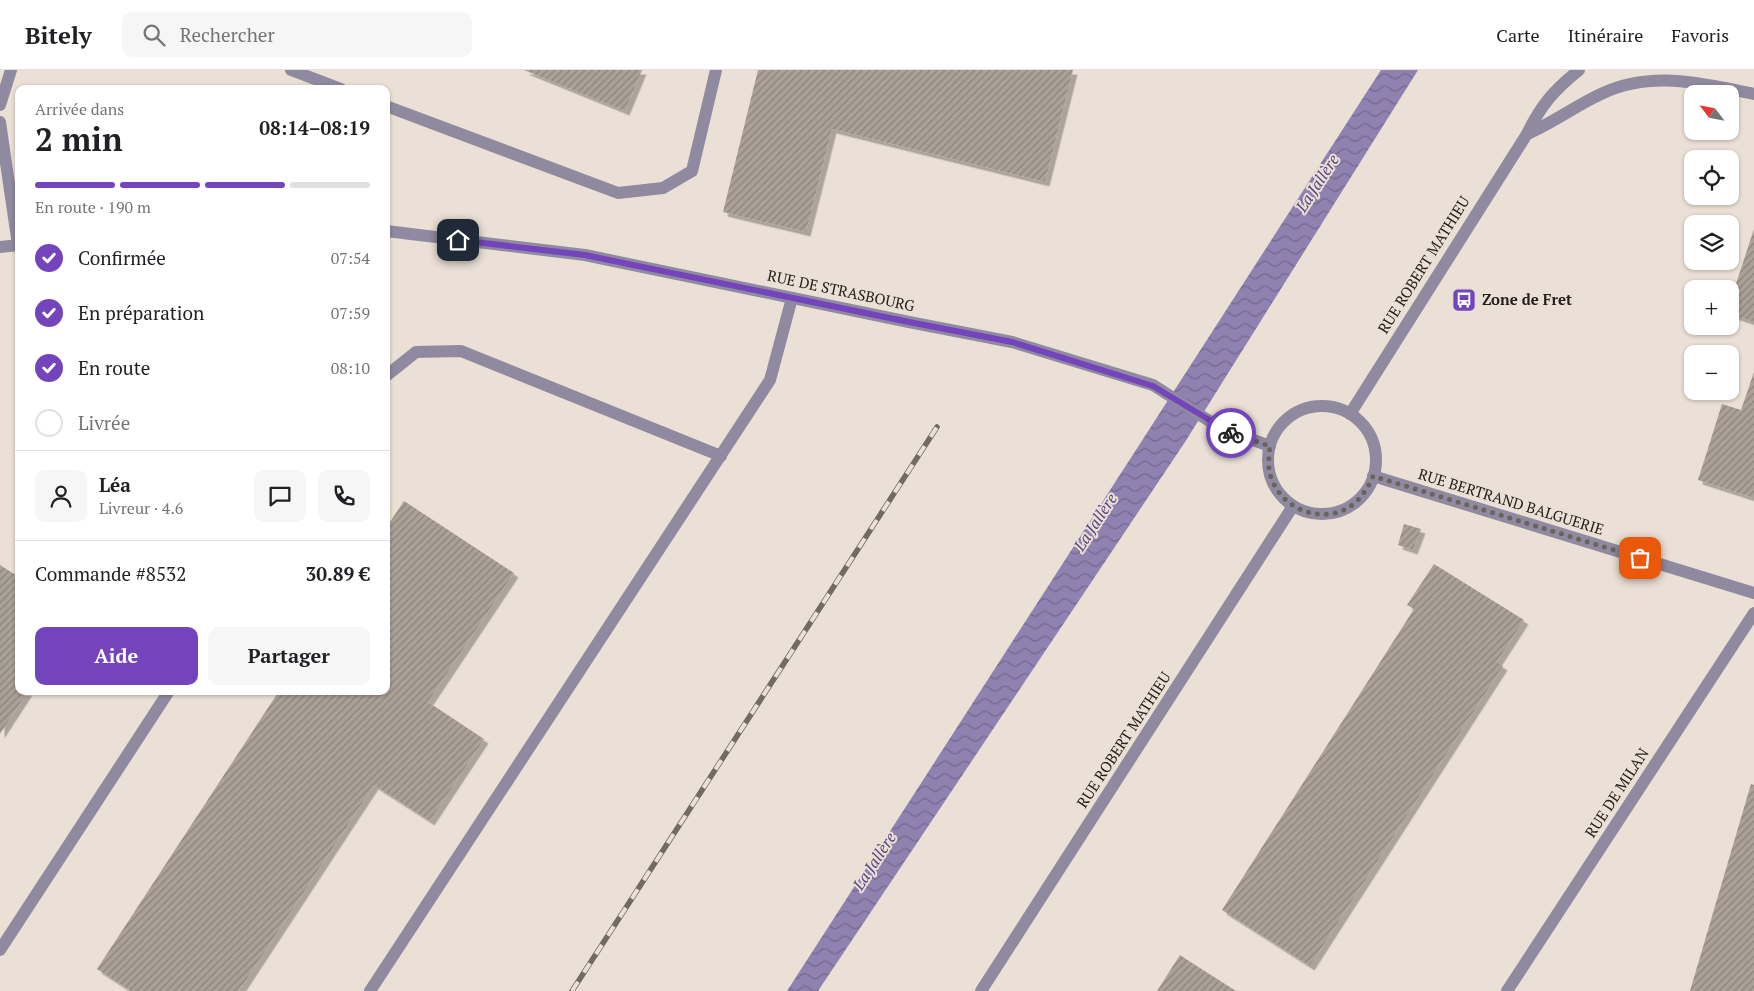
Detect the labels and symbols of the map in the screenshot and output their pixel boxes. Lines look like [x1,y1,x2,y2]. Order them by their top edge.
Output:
north arrow [1684,85,1739,140]
water label: La Jallère [1290,150,1344,217]
street label: RUE ROBERT MATHIEU [1373,192,1474,337]
pin [437,219,479,261]
street label: RUE DE STRASBOURG [766,265,917,316]
bus stop icon: Zone de Fret [1451,287,1477,313]
place label: Zone de Fret [1482,289,1572,309]
courier [1206,408,1256,458]
street label: RUE BERTRAND BALGUERIE [1416,463,1607,539]
water label: La Jallère [1068,489,1122,556]
pin [1619,537,1661,579]
street label: RUE ROBERT MATHIEU [1072,668,1175,811]
street label: RUE DE MILAN [1580,744,1653,841]
water label: La Jallère [847,828,901,895]

